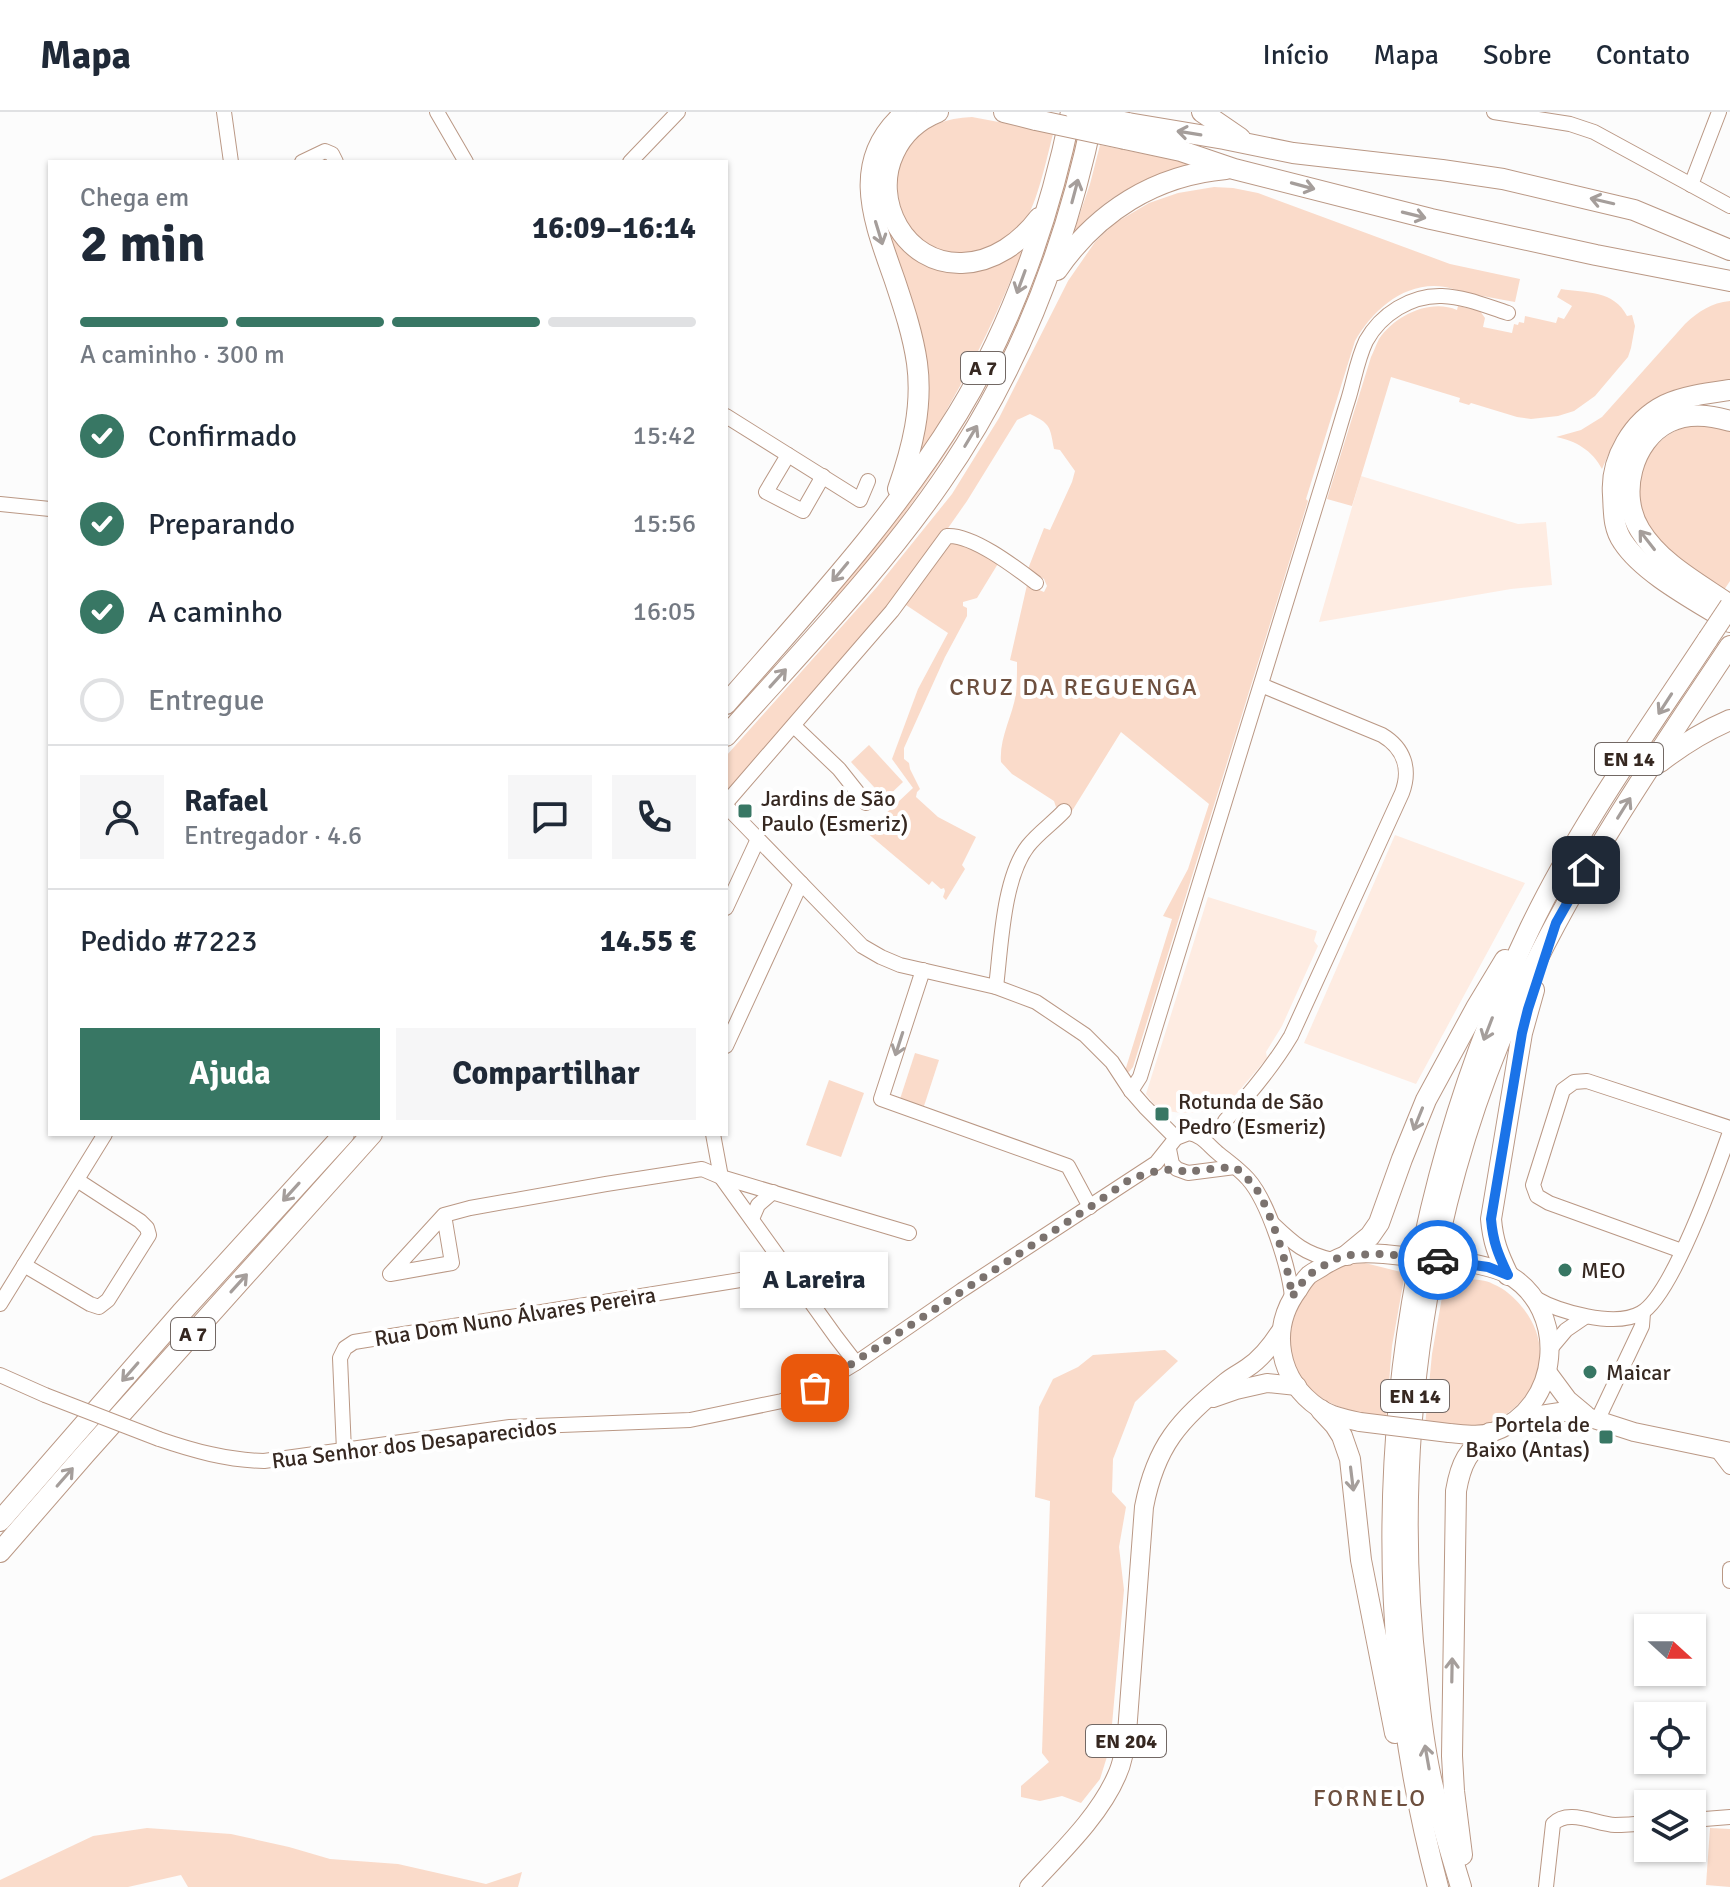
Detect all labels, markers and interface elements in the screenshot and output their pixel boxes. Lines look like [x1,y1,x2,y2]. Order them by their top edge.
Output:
text: Mapa [40,32,131,79]
text: Início [1262,38,1329,72]
text: Mapa [1373,38,1439,72]
text: Sobre [1483,38,1552,72]
text: Contato [1596,38,1690,72]
one-way arrow [1177,125,1203,140]
one-way arrow [1068,179,1083,204]
one-way arrow [1290,180,1316,195]
text: Chega em [80,182,189,214]
one-way arrow [1589,193,1615,208]
one-way arrow [1401,209,1427,224]
text: 16:09–16:14 [532,210,696,247]
text: 2 min [80,212,206,276]
one-way arrow [872,220,887,246]
one-way arrow [1013,269,1027,294]
text: A caminho · 300 m [80,339,285,371]
road number: A 7 [961,352,1005,384]
icon: check [80,414,124,458]
text: Confirmado [148,418,297,455]
text: 15:42 [633,420,696,452]
one-way arrow [963,425,979,448]
icon: check [80,502,124,546]
text: Preparando [148,506,295,543]
text: 15:56 [633,508,696,540]
one-way arrow [1639,530,1656,551]
one-way arrow [831,562,849,582]
icon: check [80,590,124,634]
text: A caminho [148,594,283,631]
text: 16:05 [633,596,696,628]
one-way arrow [768,668,786,688]
district label: CRUZ DA REGUENGA [949,672,1199,702]
text: Entregue [148,682,265,719]
one-way arrow [1656,693,1673,715]
road number: EN 14 [1595,743,1663,775]
button: person [80,775,164,859]
button: chat [508,775,592,859]
button: phone [612,775,696,859]
text: Rafael [184,783,268,820]
place label: Jardins de São Paulo (Esmeriz) [761,785,908,837]
one-way arrow [1617,797,1633,820]
marker: Jardins de São Paulo (Esmeriz) [736,802,754,820]
text: Entregador · 4.6 [184,820,362,852]
pin [1552,836,1620,904]
icon: home [1564,848,1608,892]
text: Pedido #7223 [80,923,257,960]
text: 14.55 € [600,923,696,960]
one-way arrow [1480,1016,1494,1041]
button: Ajuda [80,1028,380,1120]
button: Compartilhar [396,1028,696,1120]
one-way arrow [891,1031,905,1056]
place label: Rotunda de São Pedro (Esmeriz) [1178,1088,1326,1140]
marker: Rotunda de São Pedro (Esmeriz) [1153,1105,1171,1123]
one-way arrow [1410,1106,1425,1131]
one-way arrow [283,1181,301,1201]
courier [1398,1220,1478,1300]
icon: car [1416,1238,1460,1282]
callout: A Lareira [741,1252,889,1308]
place label: MEO [1581,1257,1626,1284]
marker: MEO [1556,1261,1574,1279]
text: A Lareira [762,1264,866,1296]
one-way arrow [229,1273,247,1293]
street label: Rua Dom Nuno Álvares Pereira [372,1281,658,1352]
road number: A 7 [171,1318,215,1350]
pin [781,1354,849,1422]
place label: Maicar [1606,1359,1671,1386]
one-way arrow [121,1361,139,1381]
marker: Maicar [1581,1363,1599,1381]
icon: bag [793,1366,837,1410]
road number: EN 14 [1381,1380,1449,1412]
place label: Portela de Baixo (Antas) [1465,1411,1590,1463]
street label: Rua Senhor dos Desaparecidos [270,1413,558,1474]
marker: Portela de Baixo (Antas) [1597,1428,1615,1446]
one-way arrow [1345,1466,1360,1491]
one-way arrow [56,1467,74,1487]
north arrow [1634,1614,1706,1686]
map controls [1634,1614,1706,1862]
one-way arrow [1445,1657,1460,1684]
button: locate [1634,1702,1706,1774]
road number: EN 204 [1086,1725,1166,1757]
one-way arrow [1419,1745,1434,1770]
district label: FORNELO [1313,1783,1427,1813]
button: layers [1634,1790,1706,1862]

